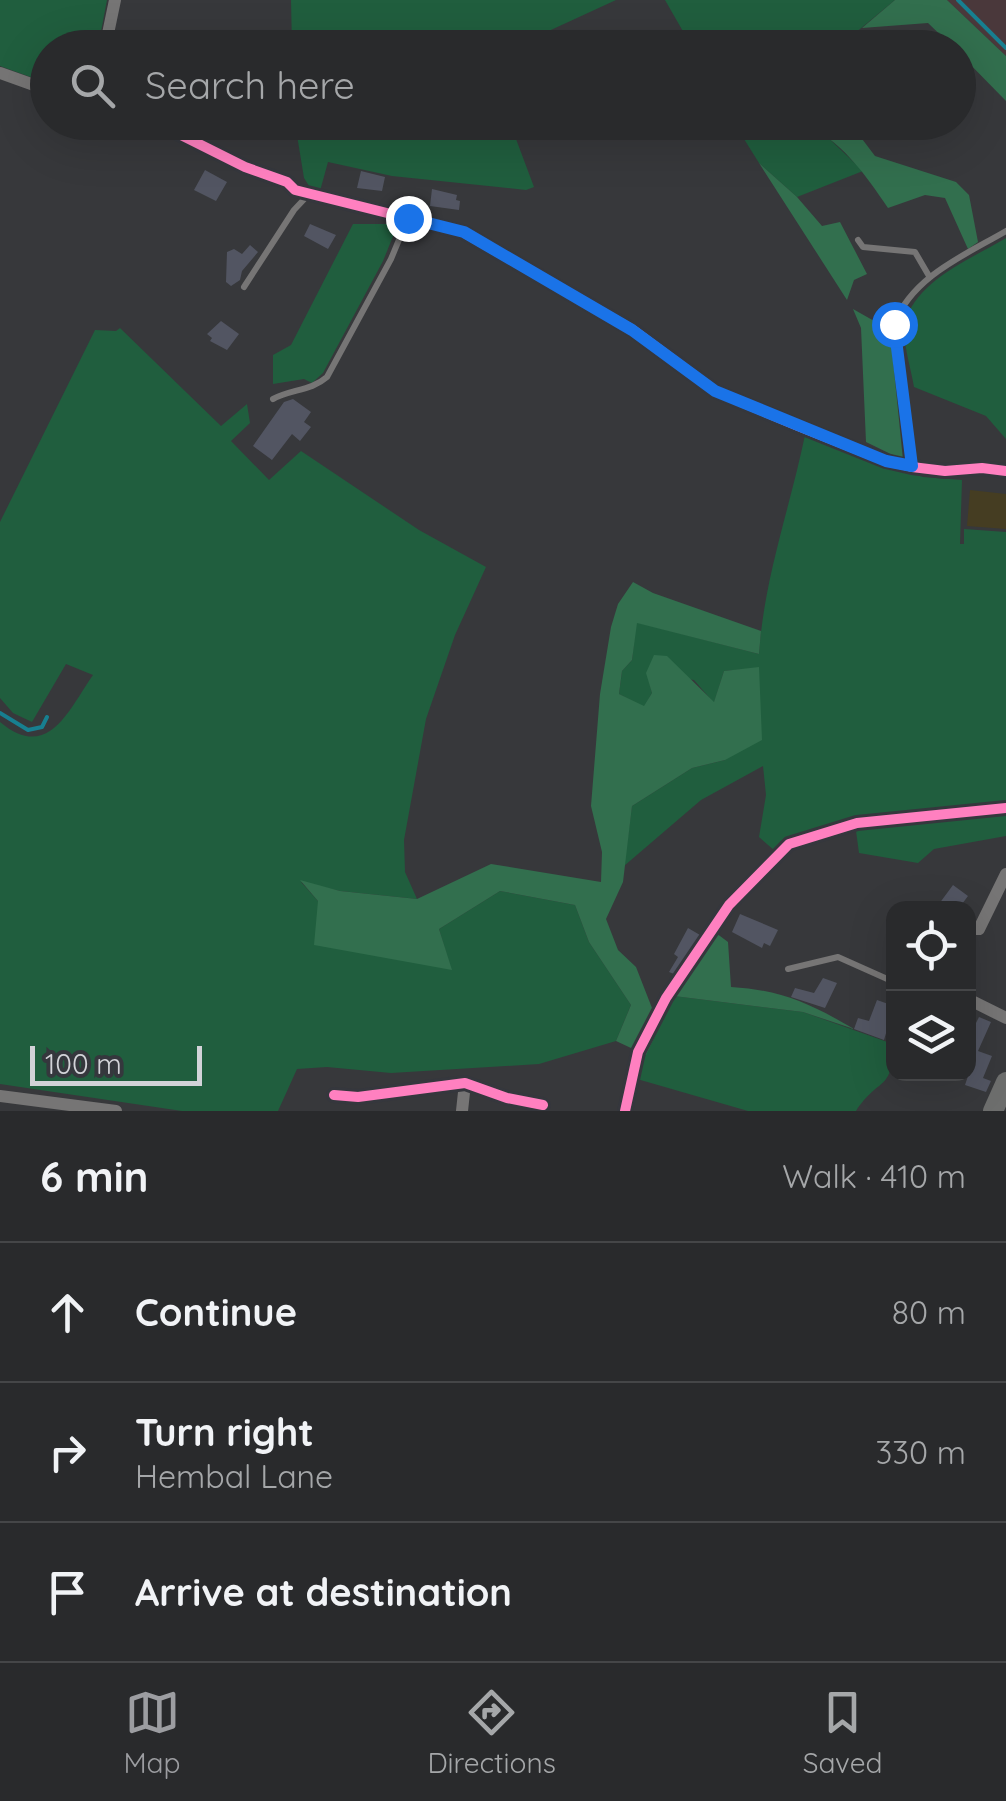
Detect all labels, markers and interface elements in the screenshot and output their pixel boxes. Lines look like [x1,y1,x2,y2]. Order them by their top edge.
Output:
search box [30,30,976,140]
icon: search [65,58,120,113]
text: Search here [145,61,355,109]
route end [386,196,432,242]
route start [872,302,918,348]
map controls [886,901,976,1081]
button: locate [886,901,976,991]
button: layers [886,991,976,1081]
scale bar [30,1041,202,1086]
text: 100 m [45,1046,122,1081]
text: 6 min [40,1150,149,1203]
text: Walk · 410 m [782,1156,966,1196]
icon: ahead [40,1285,95,1340]
text: Continue [135,1288,297,1336]
text: 80 m [892,1292,966,1332]
text: Turn right [135,1408,314,1456]
icon: right [40,1425,95,1480]
text: 330 m [876,1432,966,1472]
text: Hembal Lane [135,1456,333,1496]
icon: arrive [40,1565,95,1620]
text: Arrive at destination [135,1568,512,1616]
tab: Map [123,1685,181,1780]
tab: Directions [427,1685,556,1780]
tab: Saved [803,1685,883,1780]

